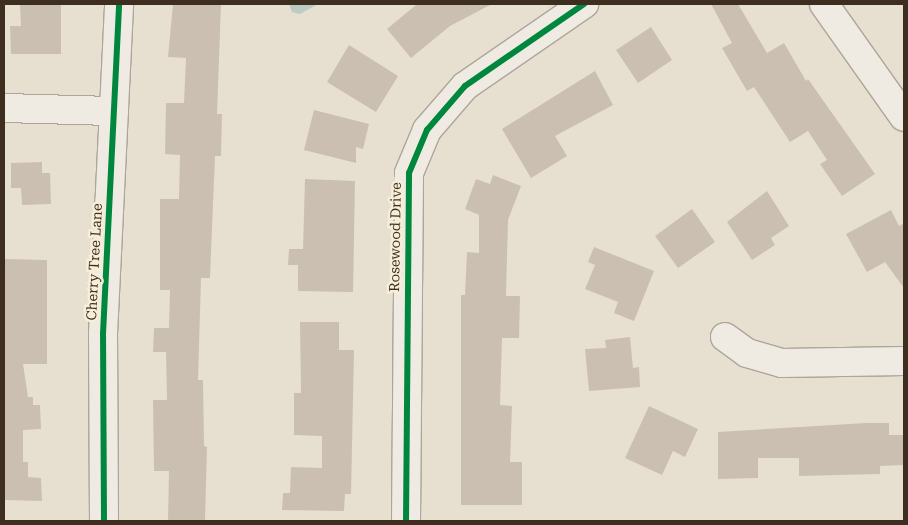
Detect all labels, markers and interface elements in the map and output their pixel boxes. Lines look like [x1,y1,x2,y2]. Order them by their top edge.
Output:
street label: Rosewood Drive [386,182,404,292]
street label: Cherry Tree Lane [83,203,105,321]

